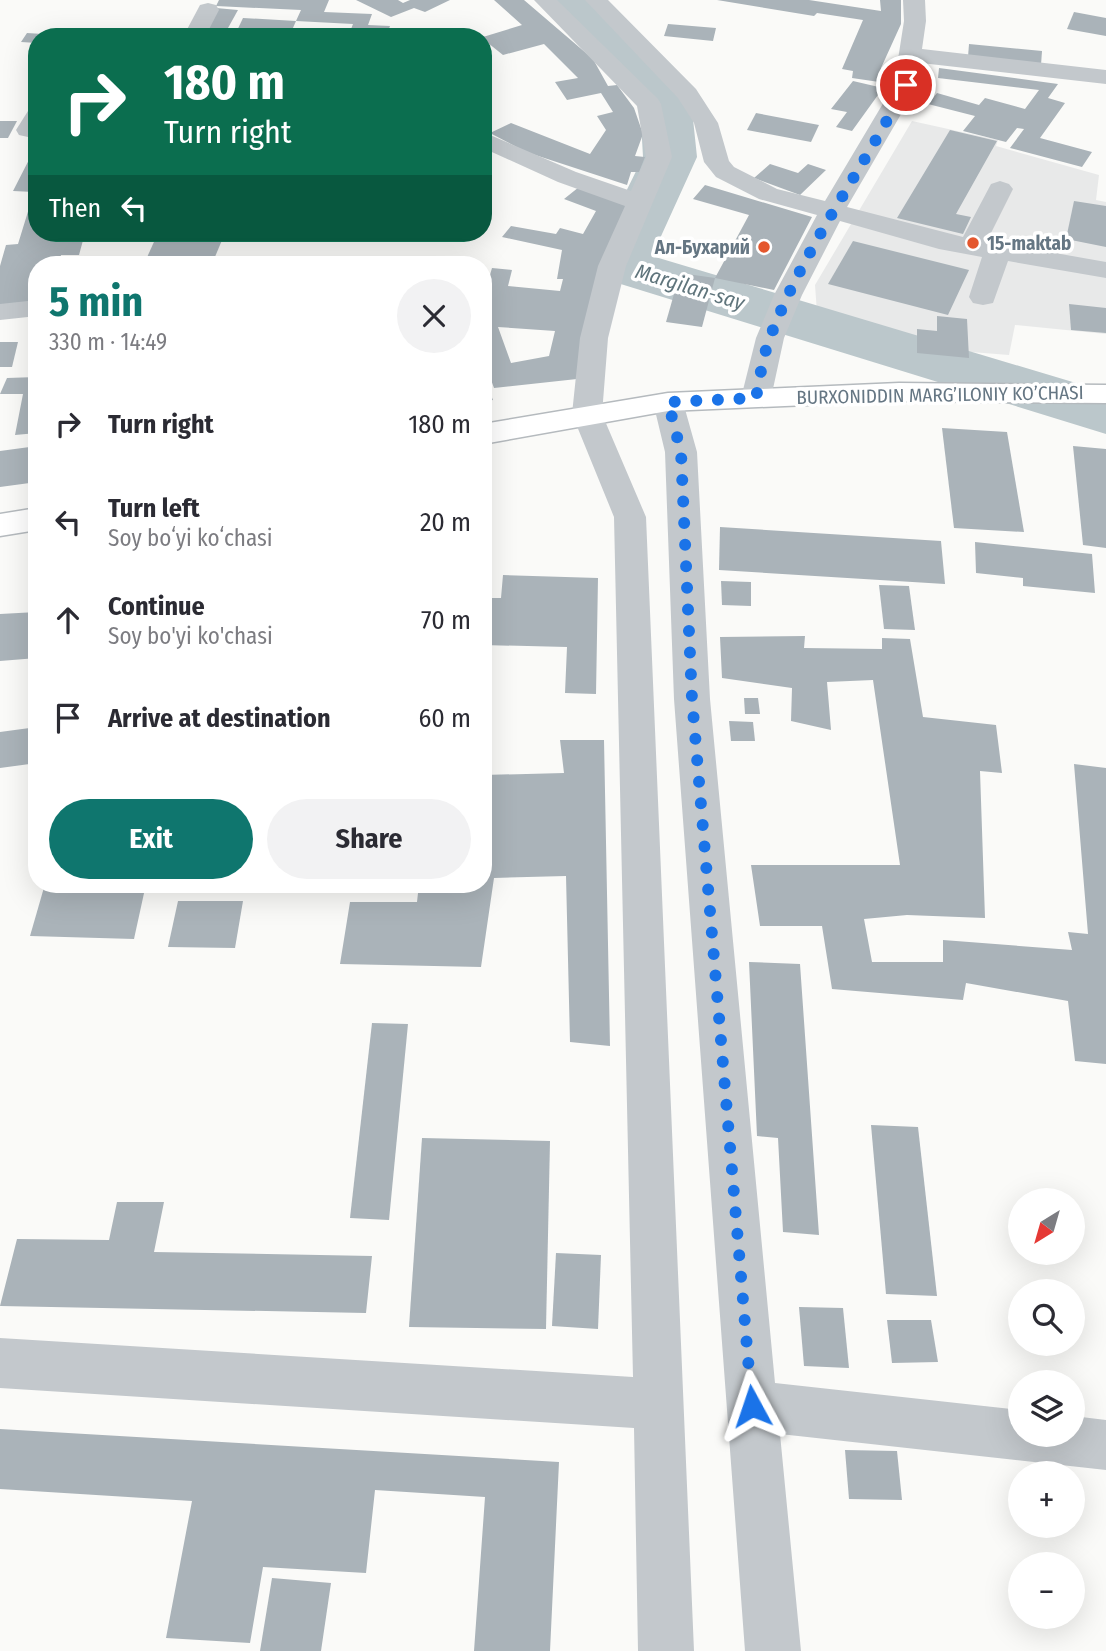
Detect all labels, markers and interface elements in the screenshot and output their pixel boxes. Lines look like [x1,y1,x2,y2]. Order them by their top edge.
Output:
text: 180 m [164,53,285,112]
pin [876,55,936,115]
icon: right [49,56,140,147]
icon: arrive [887,66,925,104]
text: Turn right [164,113,291,151]
icon: left [115,189,153,227]
text: Then [49,193,101,224]
place label: 15-maktab [987,232,1071,255]
marker: 15-maktab [965,235,981,251]
place label: Ал-Бухарий [654,236,750,259]
marker: Ал-Бухарий [756,239,772,255]
water label: Margilan-say [632,258,748,316]
text: 5 min [49,277,143,327]
button: close [397,279,471,353]
text: 330 m · 14:49 [49,328,167,356]
street label: BURXONIDDIN MARG’ILONIY KO’CHASI [796,381,1084,409]
icon: right [49,405,87,443]
text: Turn right [108,409,214,440]
text: 180 m [408,409,471,440]
text: Turn left [108,493,200,524]
icon: left [49,503,87,541]
text: 20 m [420,507,471,538]
text: Soy boʻyi koʻchasi [108,524,273,552]
text: Continue [108,591,205,622]
icon: ahead [49,601,87,639]
text: 70 m [421,605,471,636]
text: Soy bo'yi ko'chasi [108,622,273,650]
icon: arrive [49,699,87,737]
text: Arrive at destination [108,703,331,734]
text: 60 m [418,703,471,734]
button: Exit [49,799,253,879]
button: Share [267,799,471,879]
north arrow [1008,1188,1085,1265]
map controls [1008,1188,1085,1629]
button: search [1008,1279,1085,1356]
position arrow [715,1369,789,1443]
button: layers [1008,1370,1085,1447]
button: + [1008,1461,1085,1538]
button: − [1008,1552,1085,1629]

